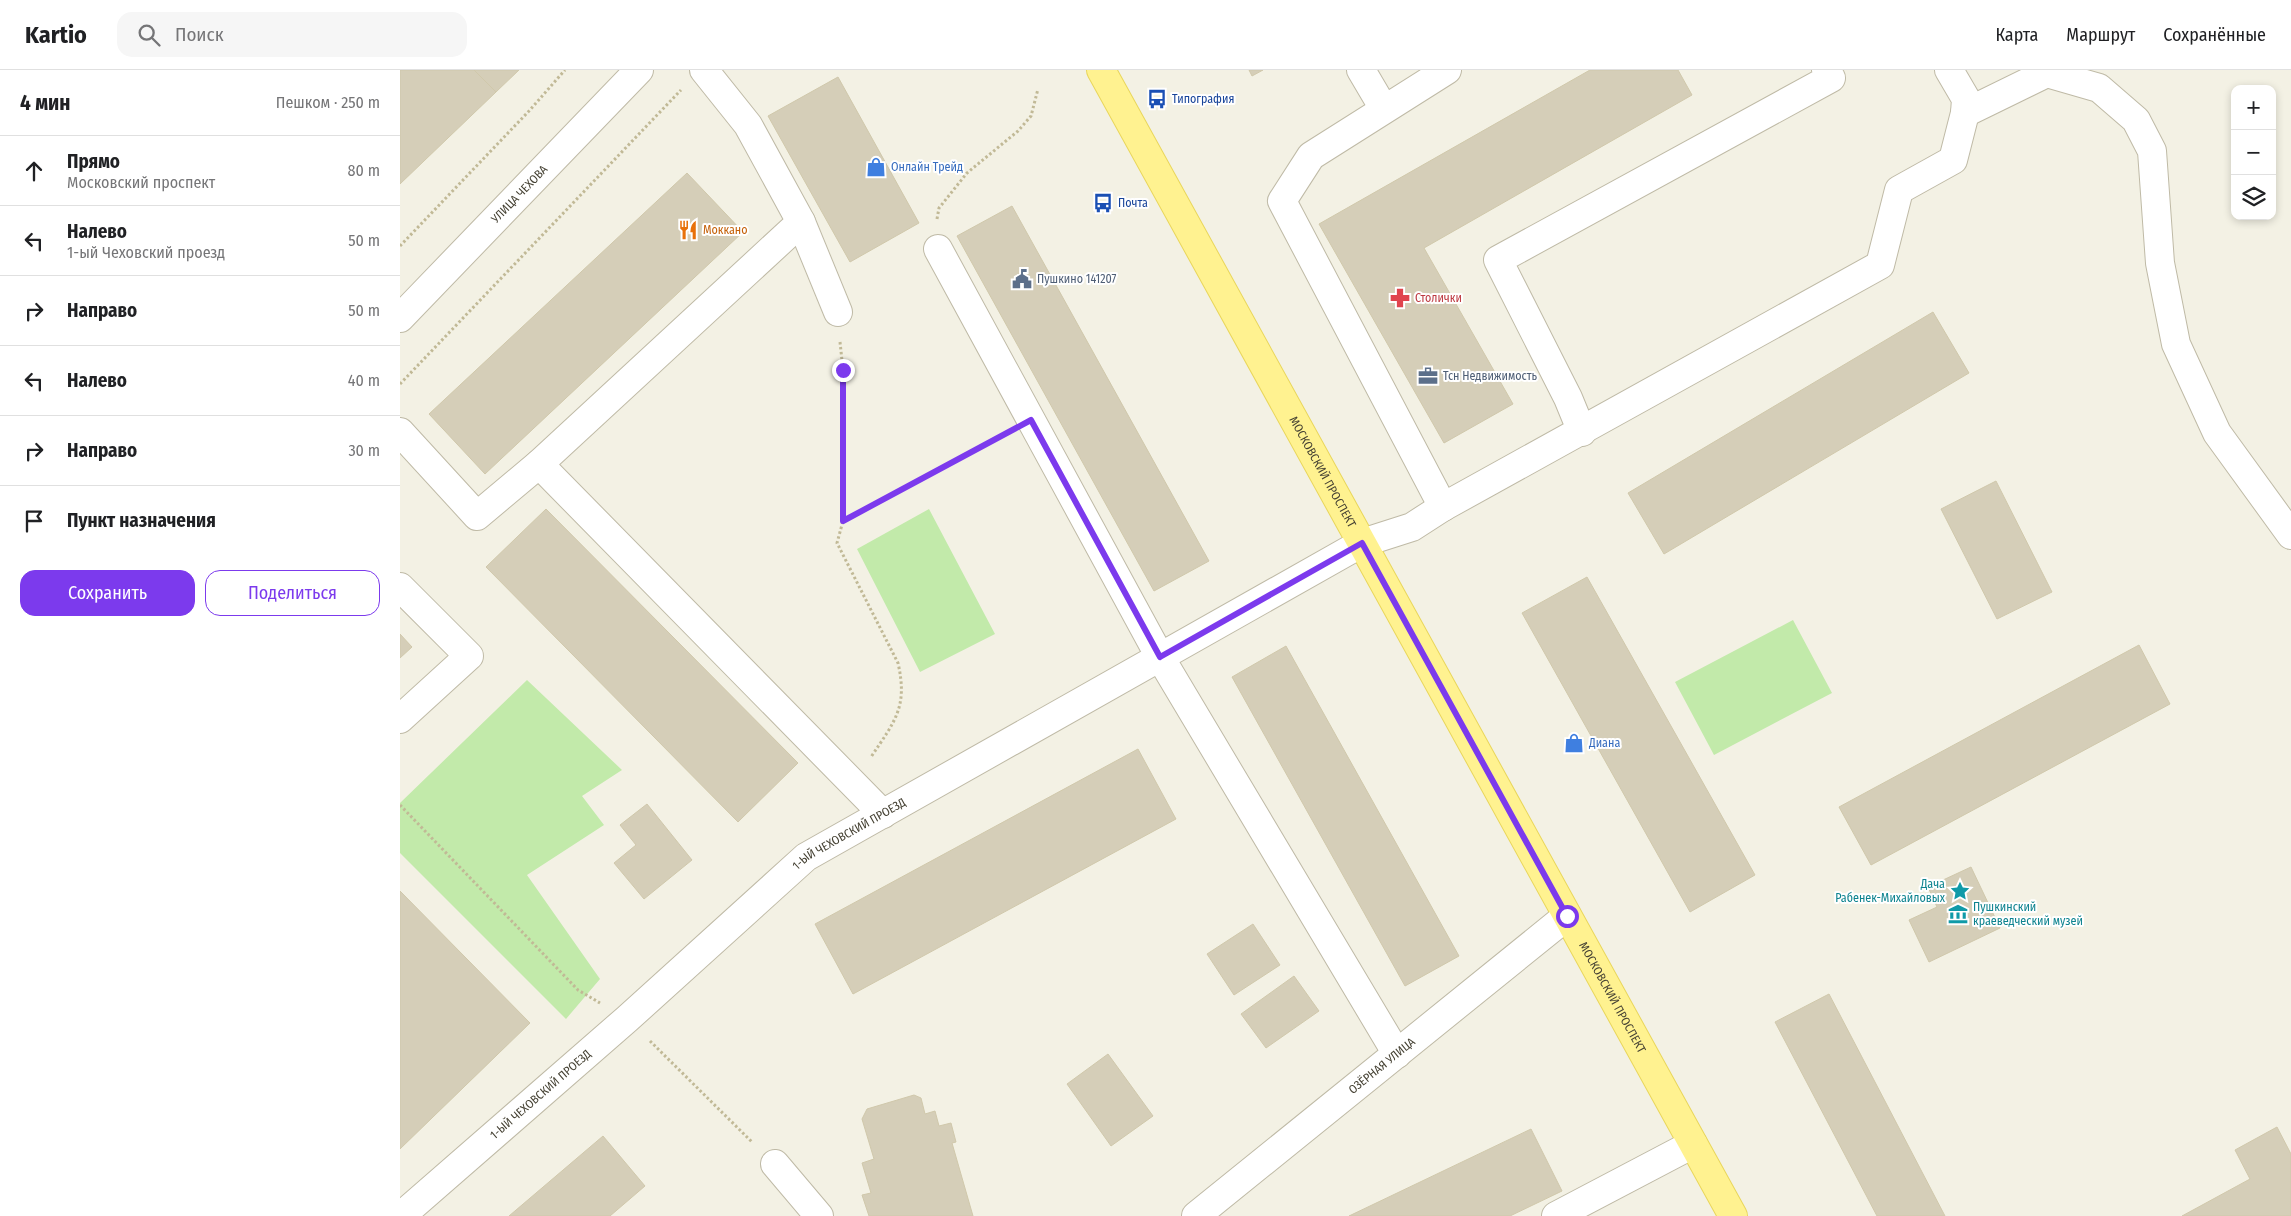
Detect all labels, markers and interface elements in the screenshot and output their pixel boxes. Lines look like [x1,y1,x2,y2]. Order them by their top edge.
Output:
search box [117,12,467,57]
text: Kartio [25,21,87,49]
icon: search [135,21,163,49]
text: Поиск [175,23,224,46]
text: Карта [1995,24,2038,46]
text: Маршрут [2066,24,2135,46]
text: Сохранённые [2163,24,2266,46]
map controls [2231,85,2276,220]
button: + [2231,85,2276,130]
bus stop icon: Типография [1146,88,1168,110]
text: 4 мин [20,90,70,116]
place label: Типография [1172,92,1234,106]
text: Пешком · 250 m [276,93,380,112]
button: − [2231,130,2276,175]
text: Прямо [67,150,120,173]
shop icon: Онлайн Трейд [865,156,887,178]
icon: ahead [20,157,48,185]
place label: Онлайн Трейд [891,160,963,174]
text: 80 m [348,161,380,180]
street label: УЛИЦА ЧЕХОВА [488,162,551,227]
text: Московский проспект [67,173,215,192]
button: layers [2231,175,2276,220]
bus stop icon: Почта [1092,192,1114,214]
place label: Почта [1118,196,1148,210]
restaurant icon: Моккано [677,219,699,241]
text: Налево [67,220,127,243]
place label: Моккано [703,223,748,237]
icon: left [20,227,48,255]
text: 50 m [348,231,380,250]
text: 1-ый Чеховский проезд [67,243,225,262]
public building icon: Пушкино 141207 [1011,268,1033,290]
place label: Пушкино 141207 [1037,272,1117,286]
pharmacy icon: Столички [1389,287,1411,309]
place label: Столички [1415,291,1462,305]
icon: right [20,297,48,325]
text: Направо [67,299,137,322]
text: 50 m [348,301,380,320]
route end [832,359,855,382]
office icon: Тсн Недвижимость [1417,365,1439,387]
icon: left [20,367,48,395]
text: Налево [67,369,127,392]
place label: Тсн Недвижимость [1443,369,1538,383]
text: 40 m [348,371,380,390]
street label: МОСКОВСКИЙ ПРОСПЕКТ [1286,414,1359,530]
icon: right [20,437,48,465]
text: Направо [67,439,137,462]
text: 30 m [348,441,380,460]
icon: arrive [20,507,48,535]
text: Пункт назначения [67,509,216,532]
button: Сохранить [20,570,195,616]
button: Поделиться [205,570,380,616]
shop icon: Диана [1563,732,1585,754]
place label: Диана [1588,736,1620,750]
street label: 1-ЫЙ ЧЕХОВСКИЙ ПРОЕЗД [790,795,908,873]
place label: Дача Рабенек-Михайловых [1835,877,1946,905]
place icon: Дача Рабенек-Михайловых [1949,880,1971,902]
place label: Пушкинский краеведческий музей [1973,900,2083,928]
museum icon: Пушкинский краеведческий музей [1947,903,1969,925]
route start [1556,905,1579,928]
street label: МОСКОВСКИЙ ПРОСПЕКТ [1576,939,1649,1056]
street label: ОЗЁРНАЯ УЛИЦА [1346,1034,1418,1097]
street label: 1-ЫЙ ЧЕХОВСКИЙ ПРОЕЗД [487,1047,594,1142]

